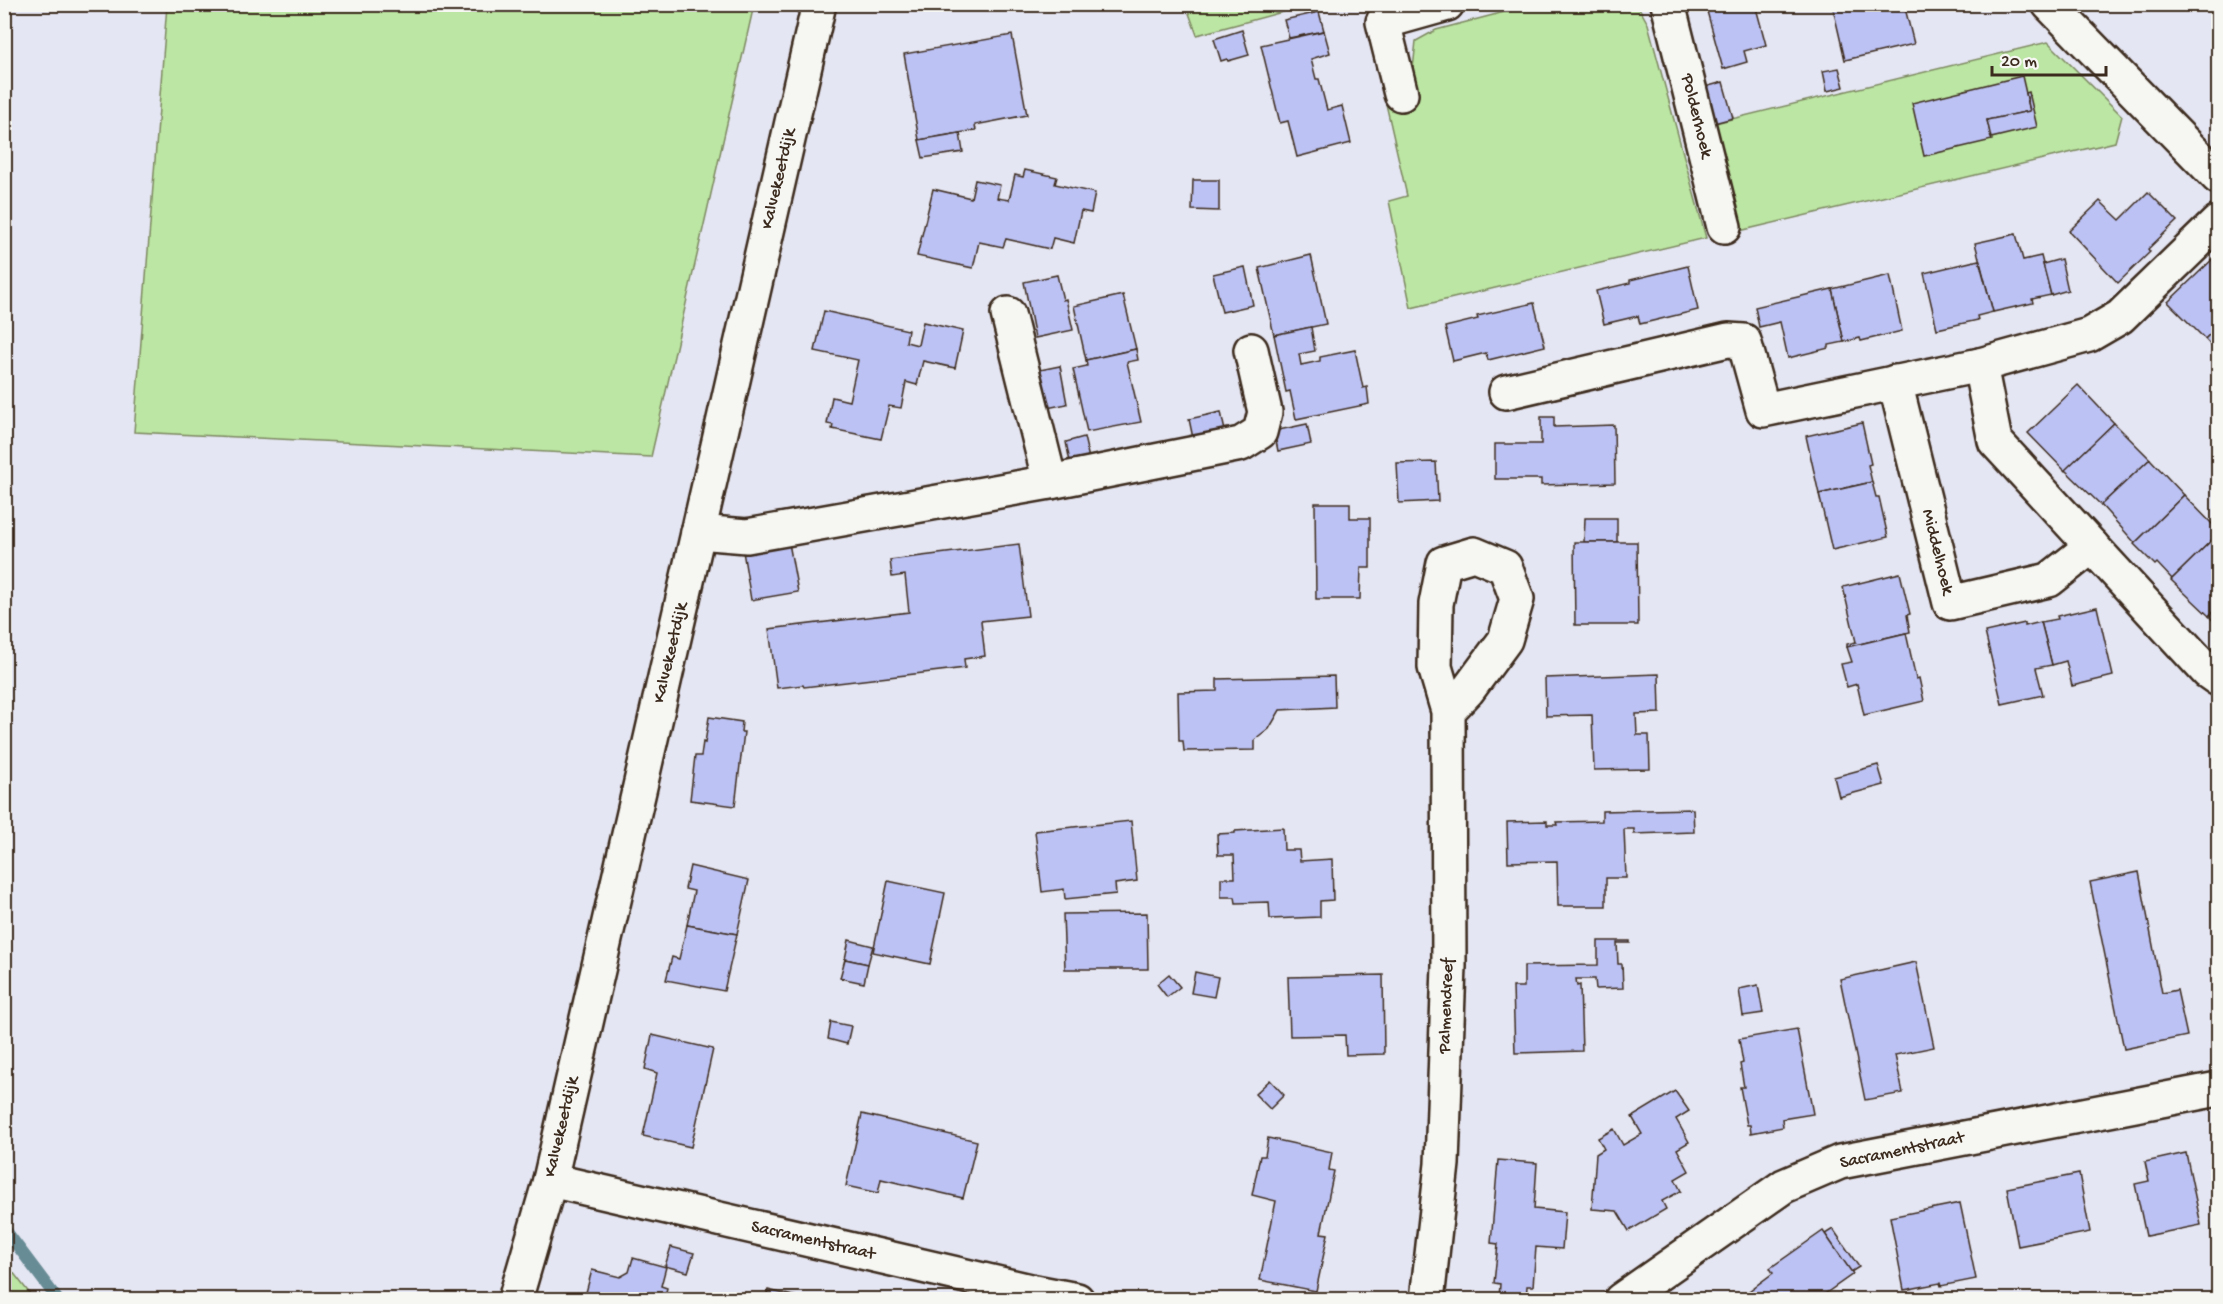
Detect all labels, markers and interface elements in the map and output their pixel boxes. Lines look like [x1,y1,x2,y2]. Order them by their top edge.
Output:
scale bar [1992,39,2106,77]
text: 20 m [2001,52,2037,73]
street label: Polderhoek [1675,71,1717,162]
street label: Kalvekeetdijk [757,125,801,231]
street label: Middelhoek [1916,507,1958,599]
street label: Kalvekeetdijk [649,599,693,705]
street label: Palmendreef [1435,956,1459,1055]
street label: Kalvekeetdijk [540,1073,584,1179]
street label: Sacramentstraat [1838,1127,1968,1174]
street label: Sacramentstraat [749,1217,879,1266]

